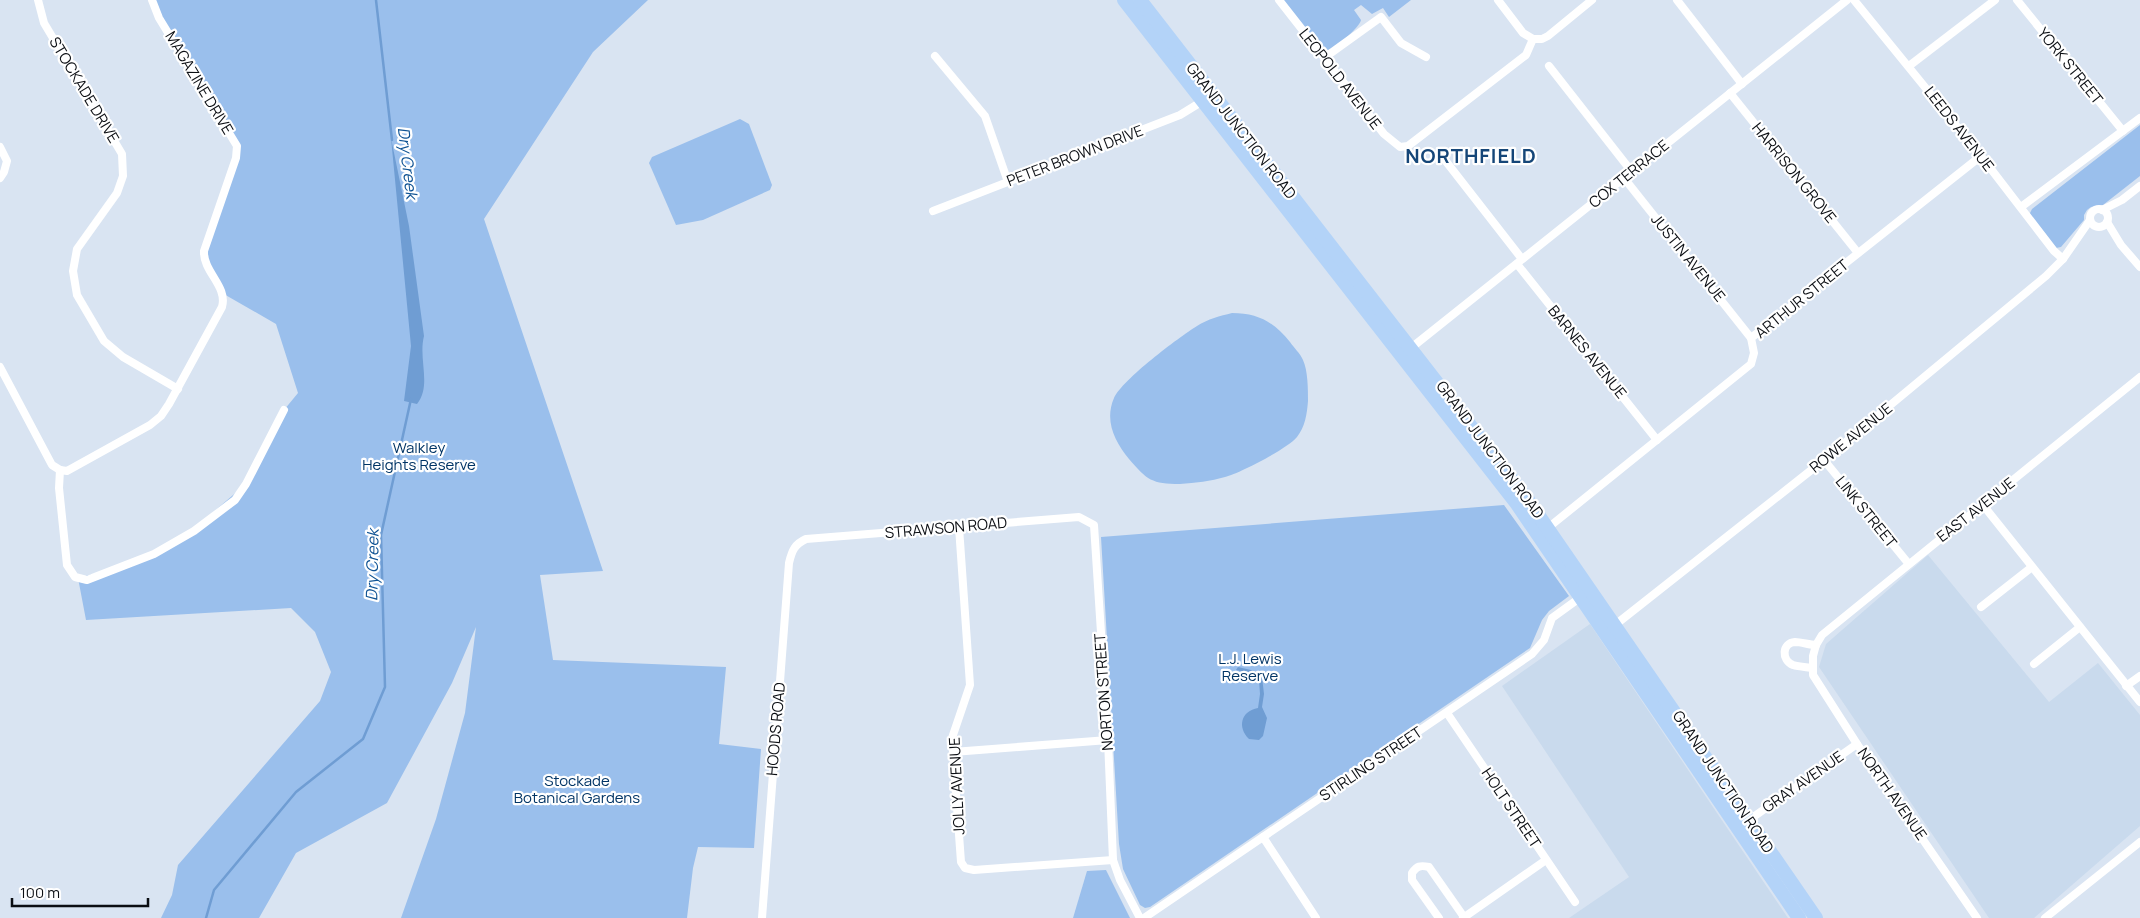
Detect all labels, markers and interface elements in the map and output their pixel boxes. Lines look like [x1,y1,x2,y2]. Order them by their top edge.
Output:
street label: YORK STREET [2033,23,2108,109]
street label: LEOPOLD AVENUE [1294,24,1386,133]
street label: MAGAZINE DRIVE [160,27,238,138]
street label: STOCKADE DRIVE [44,33,124,147]
street label: GRAND JUNCTION ROAD [1182,58,1301,203]
street label: LEEDS AVENUE [1920,82,1999,176]
street label: HARRISON GROVE [1747,118,1841,227]
street label: PETER BROWN DRIVE [1004,120,1146,191]
water label: Dry Creek [393,126,424,202]
street label: COX TERRACE [1584,135,1673,213]
district label: NORTHFIELD [1405,142,1537,169]
street label: JUSTIN AVENUE [1646,209,1730,306]
street label: ARTHUR STREET [1750,254,1853,343]
street label: BARNES AVENUE [1543,301,1631,403]
street label: GRAND JUNCTION ROAD [1432,376,1549,523]
street label: ROWE AVENUE [1805,398,1896,478]
park label: Walkley Heights Reserve [362,437,476,475]
street label: LINK STREET [1831,471,1902,552]
street label: EAST AVENUE [1932,472,2019,547]
street label: STRAWSON ROAD [884,512,1008,543]
water label: Dry Creek [360,527,384,601]
street label: NORTON STREET [1089,633,1118,751]
park label: L.J. Lewis Reserve [1218,648,1282,686]
street label: HOODS ROAD [761,681,790,777]
street label: GRAND JUNCTION ROAD [1668,706,1779,857]
street label: STIRLING STREET [1315,721,1426,806]
street label: JOLLY AVENUE [943,737,970,835]
street label: NORTH AVENUE [1853,743,1932,844]
street label: GRAY AVENUE [1758,746,1848,817]
street label: HOLT STREET [1477,764,1546,852]
park label: Stockade Botanical Gardens [514,770,640,808]
scale bar [12,876,149,908]
text: 100 m [20,882,60,903]

